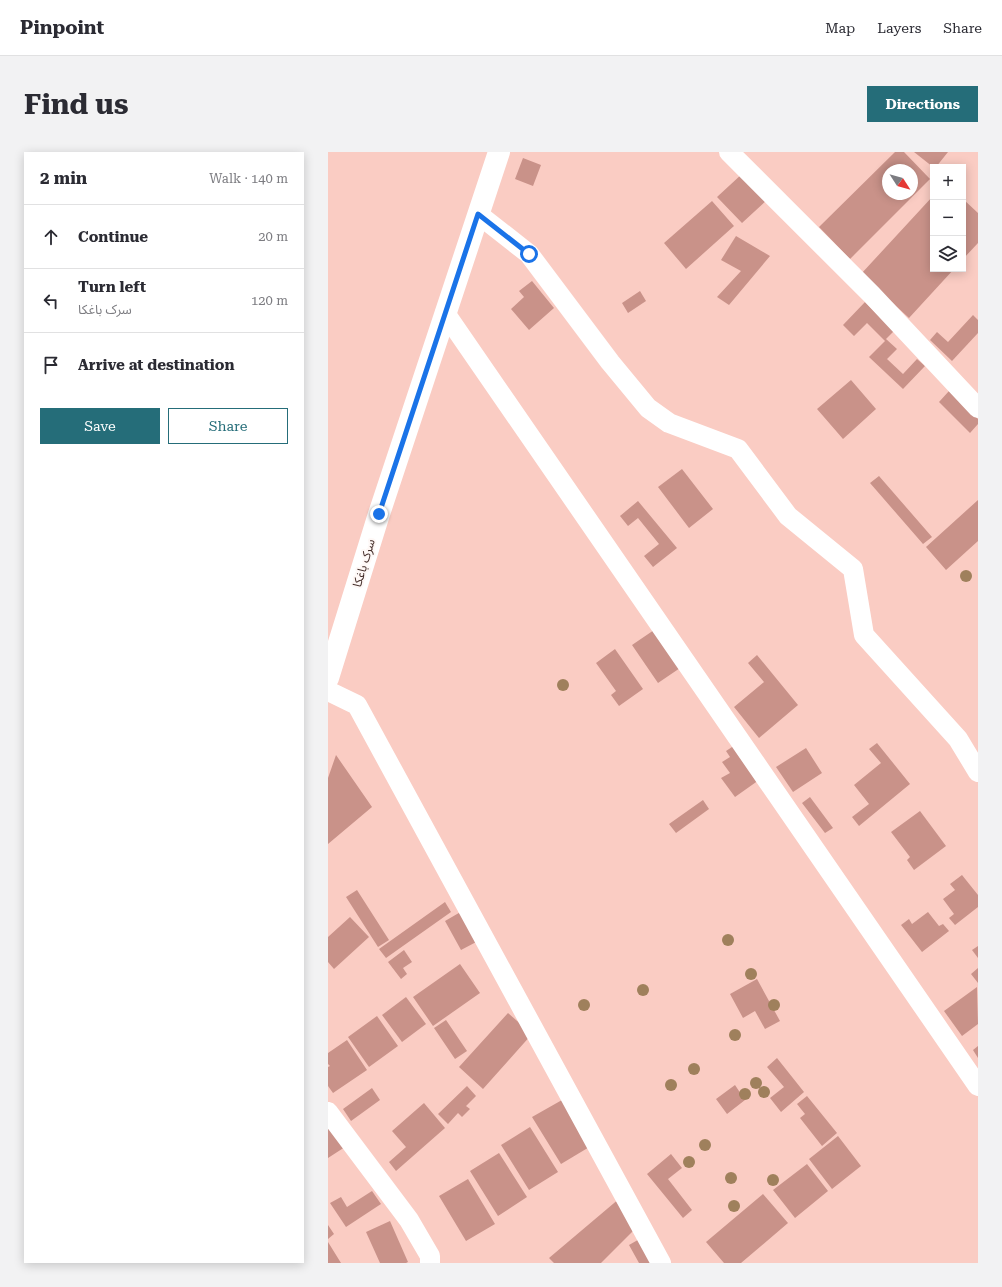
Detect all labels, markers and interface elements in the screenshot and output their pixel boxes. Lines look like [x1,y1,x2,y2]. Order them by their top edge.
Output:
text: Pinpoint [20,16,104,39]
text: Map [825,20,855,36]
text: Layers [877,20,921,36]
text: Share [943,20,982,36]
button: Directions [867,86,978,122]
text: Find us [24,88,128,121]
north arrow [882,164,918,200]
map controls [930,164,966,272]
button: + [930,164,966,200]
text: 2 min [40,168,87,188]
text: Walk · 140 m [209,171,288,186]
button: − [930,200,966,236]
icon: ahead [40,226,62,248]
text: Continue [78,228,148,246]
text: 20 m [258,229,288,244]
button: layers [930,236,966,272]
route start [520,245,538,263]
text: Turn left [78,278,146,296]
icon: left [40,290,62,312]
text: 120 m [251,293,288,308]
text: سرک باغکا [78,302,132,317]
icon: arrive [40,354,62,376]
text: Arrive at destination [78,356,234,374]
button: Save [40,408,160,444]
button: Share [168,408,288,444]
route end [370,505,388,523]
street label: سرک باغکا [350,537,378,589]

